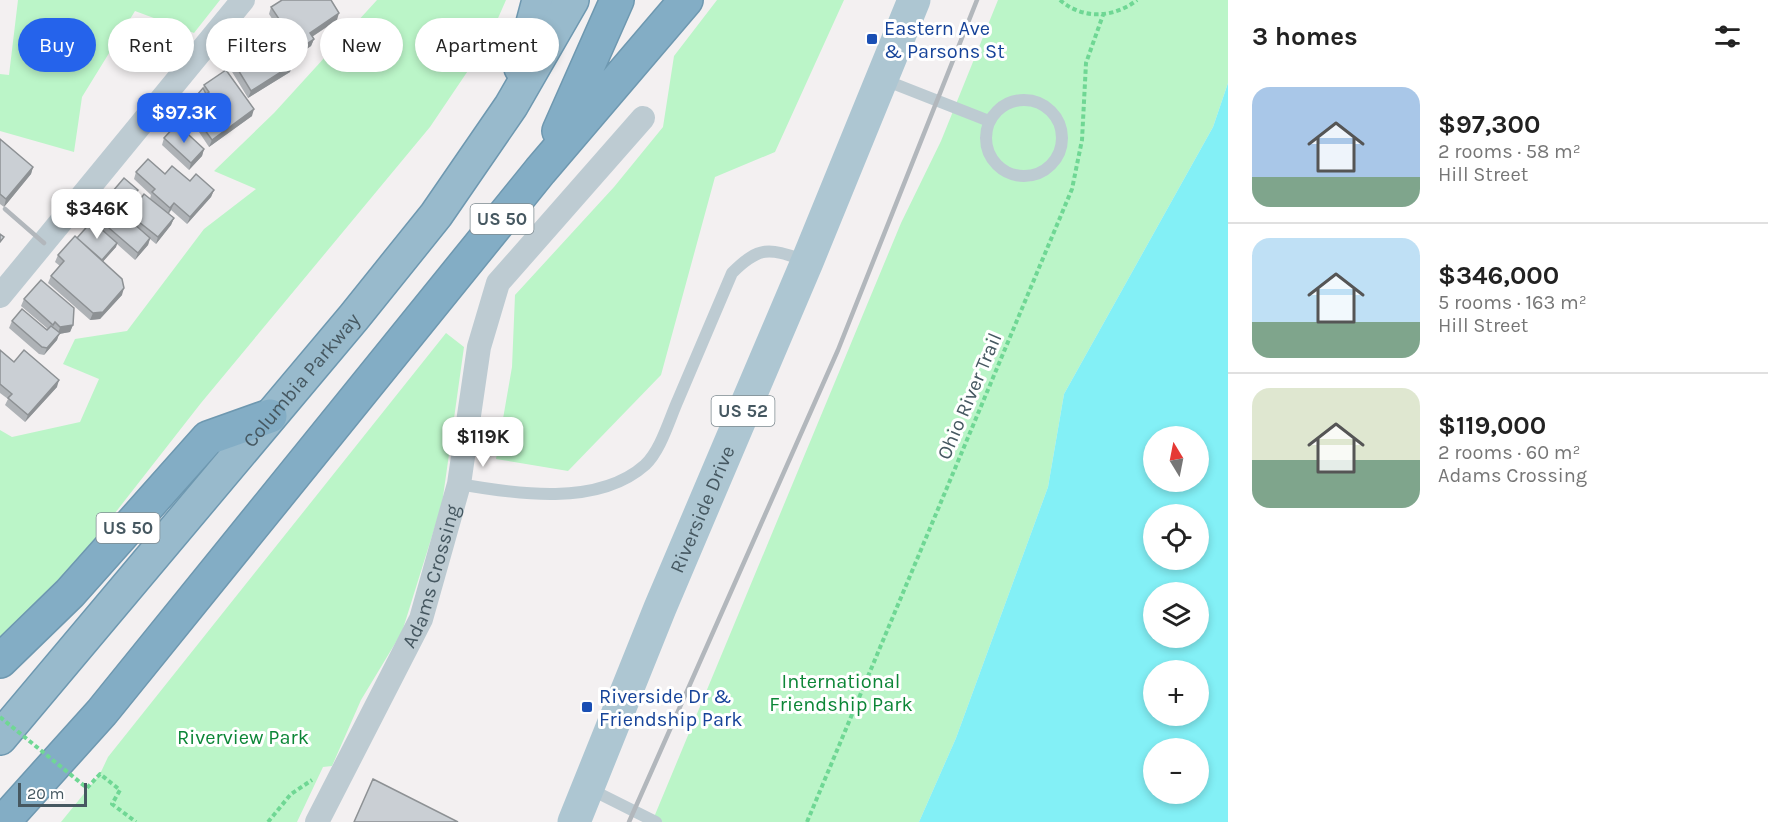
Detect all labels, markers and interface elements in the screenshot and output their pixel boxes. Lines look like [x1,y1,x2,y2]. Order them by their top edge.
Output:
place label: Eastern Ave & Parsons St [884,17,1005,63]
chip: Buy [18,18,96,72]
chip: Rent [108,18,194,72]
chip: Filters [206,18,308,72]
chip: New [320,18,403,72]
chip: Apartment [415,18,559,72]
icon: filters [1711,20,1744,53]
text: 3 homes [1252,21,1358,52]
marker: Eastern Ave & Parsons St [865,32,879,46]
pin: $97.3K [135,93,233,144]
text: $97.3K [151,101,217,124]
text: $97,300 [1438,109,1540,140]
icon: home [1300,111,1372,183]
text: 2 rooms · 58 m² [1438,140,1581,163]
text: Hill Street [1438,163,1528,186]
pin: $346K [55,189,139,240]
text: $346K [65,197,129,220]
road number: US 50 [470,204,534,234]
text: $346,000 [1438,260,1559,291]
icon: home [1300,262,1372,334]
text: 5 rooms · 163 m² [1438,291,1587,314]
street label: Columbia Parkway [238,308,365,452]
text: Hill Street [1438,314,1528,337]
street label: Ohio River Trail [932,329,1007,463]
road number: US 52 [712,396,774,426]
text: $119,000 [1438,410,1546,441]
icon: home [1300,412,1372,484]
pin: $119K [441,417,525,468]
text: $119K [456,425,510,448]
north arrow [1143,426,1209,492]
map controls [1143,426,1209,804]
text: 2 rooms · 60 m² [1438,441,1581,464]
street label: Riverside Drive [665,442,740,576]
text: Adams Crossing [1438,464,1587,487]
street label: Adams Crossing [397,502,465,652]
button: locate [1143,504,1209,570]
road number: US 50 [96,513,160,543]
button: layers [1143,582,1209,648]
button: + [1143,660,1209,726]
park label: International Friendship Park [769,670,913,716]
place label: Riverside Dr & Friendship Park [599,685,742,731]
marker: Riverside Dr & Friendship Park [580,700,594,714]
park label: Riverview Park [177,726,309,749]
button: − [1143,738,1209,804]
scale bar [18,780,87,808]
text: 20 m [27,784,65,803]

